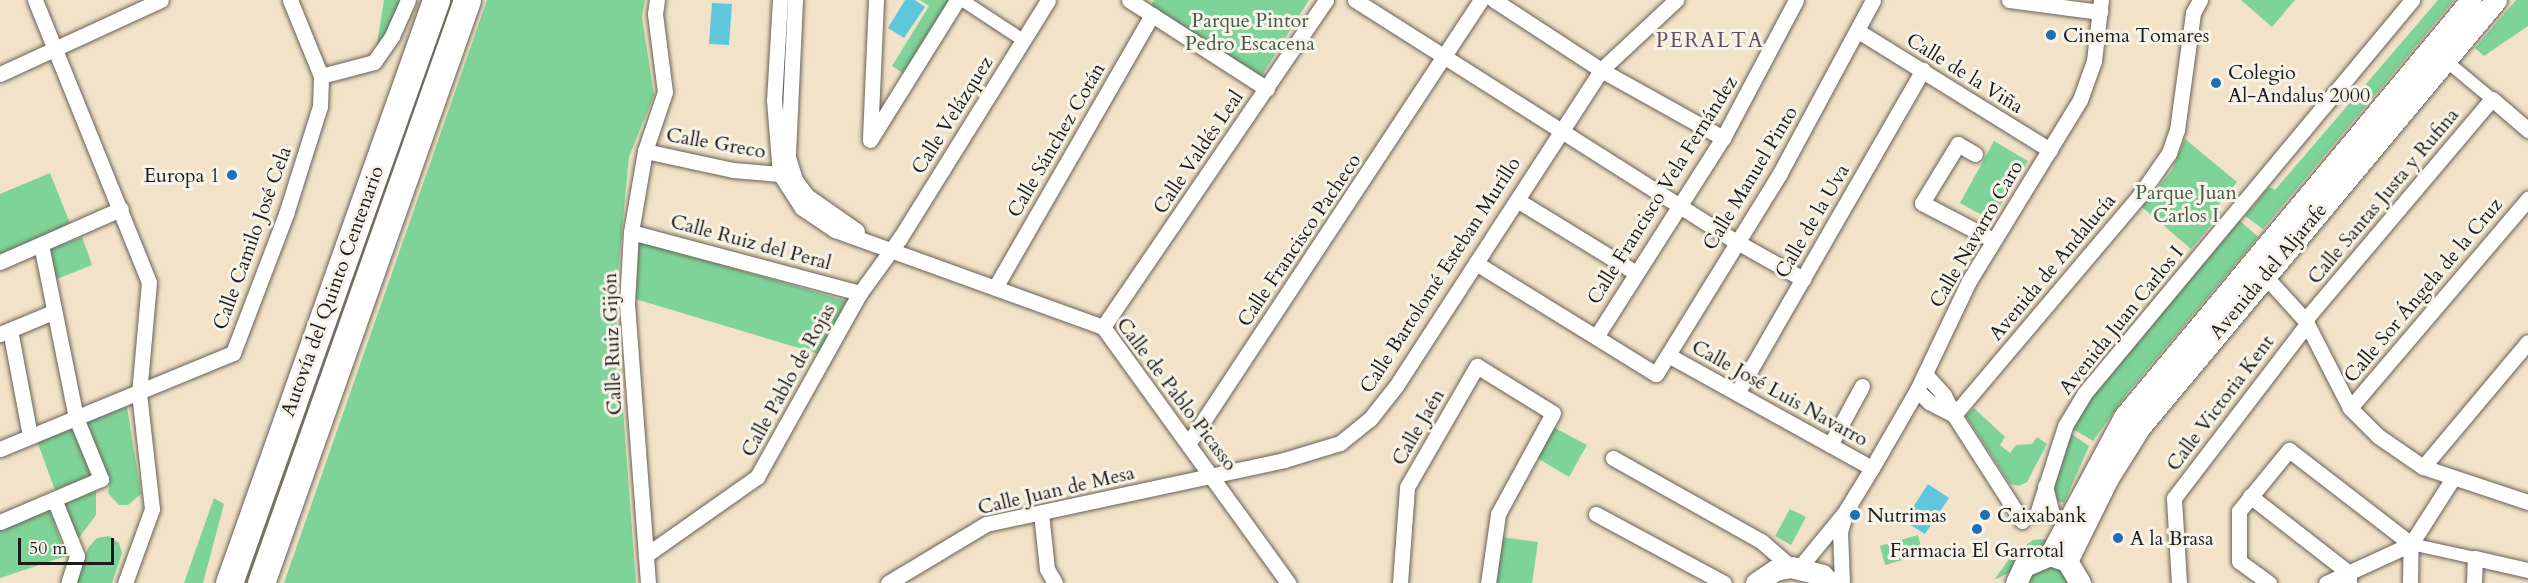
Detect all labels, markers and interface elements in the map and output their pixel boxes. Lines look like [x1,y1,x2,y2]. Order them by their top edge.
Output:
park label: Parque Pintor Pedro Escacena [1185,8,1315,55]
place label: Cinema Tomares [2063,23,2209,47]
district label: PERALTA [1656,28,1764,54]
street label: Calle de la Viña [1902,28,2028,118]
marker: Cinema Tomares [2044,28,2058,42]
street label: Calle Velázquez [906,52,998,178]
street label: Calle Sánchez Cotán [1002,58,1110,222]
place label: Colegio Al-Andalus 2000 [2228,60,2370,107]
street label: Calle Francisco Vela Fernández [1582,71,1742,309]
marker: Colegio Al-Andalus 2000 [2209,76,2223,90]
street label: Calle Valdés Leal [1148,86,1248,218]
street label: Calle Manuel Pinto [1698,102,1802,254]
street label: Calle Santas Justa y Rufina [2302,103,2464,289]
street label: Calle Greco [664,122,768,164]
street label: Calle Camilo José Cela [208,143,296,333]
street label: Calle Francisco Pacheco [1232,149,1366,331]
street label: Calle Bartolomé Esteban Murillo [1355,152,1525,398]
street label: Calle Navarro Caro [1924,156,2028,312]
street label: Calle de la Uva [1770,160,1854,282]
street label: Autovía del Quinto Centenario [275,162,389,420]
place label: Europa 1 [144,163,220,187]
marker: Europa 1 [225,168,239,182]
park label: Parque Juan Carlos I [2135,180,2237,227]
street label: Avenida de Andalucía [1984,189,2120,345]
street label: Calle Sor Ángela de la Cruz [2339,193,2507,387]
street label: Avenida del Aljarafe [2204,198,2332,344]
street label: Calle Ruiz del Peral [668,209,834,275]
street label: Avenida Juan Carlos I [2054,241,2188,399]
street label: Calle Ruiz Gijón [598,272,626,416]
street label: Calle Pablo de Rojas [736,299,840,461]
street label: Calle de Pablo Picasso [1112,313,1242,475]
street label: Calle Victoria Kent [2161,330,2279,476]
street label: Calle José Luis Navarro [1688,335,1872,451]
street label: Calle Jaén [1387,384,1449,470]
street label: Calle Juan de Mesa [975,460,1137,520]
place label: Nutrimas [1867,503,1947,527]
place label: Caixabank [1997,503,2087,527]
marker: Nutrimas [1848,508,1862,522]
marker: Caixabank [1978,508,1992,522]
marker: Farmacia El Garrotal [1970,522,1984,536]
scale bar [21,526,117,564]
place label: A la Brasa [2130,526,2214,550]
marker: A la Brasa [2111,531,2125,545]
text: 50 m [29,536,68,561]
place label: Farmacia El Garrotal [1890,538,2064,562]

